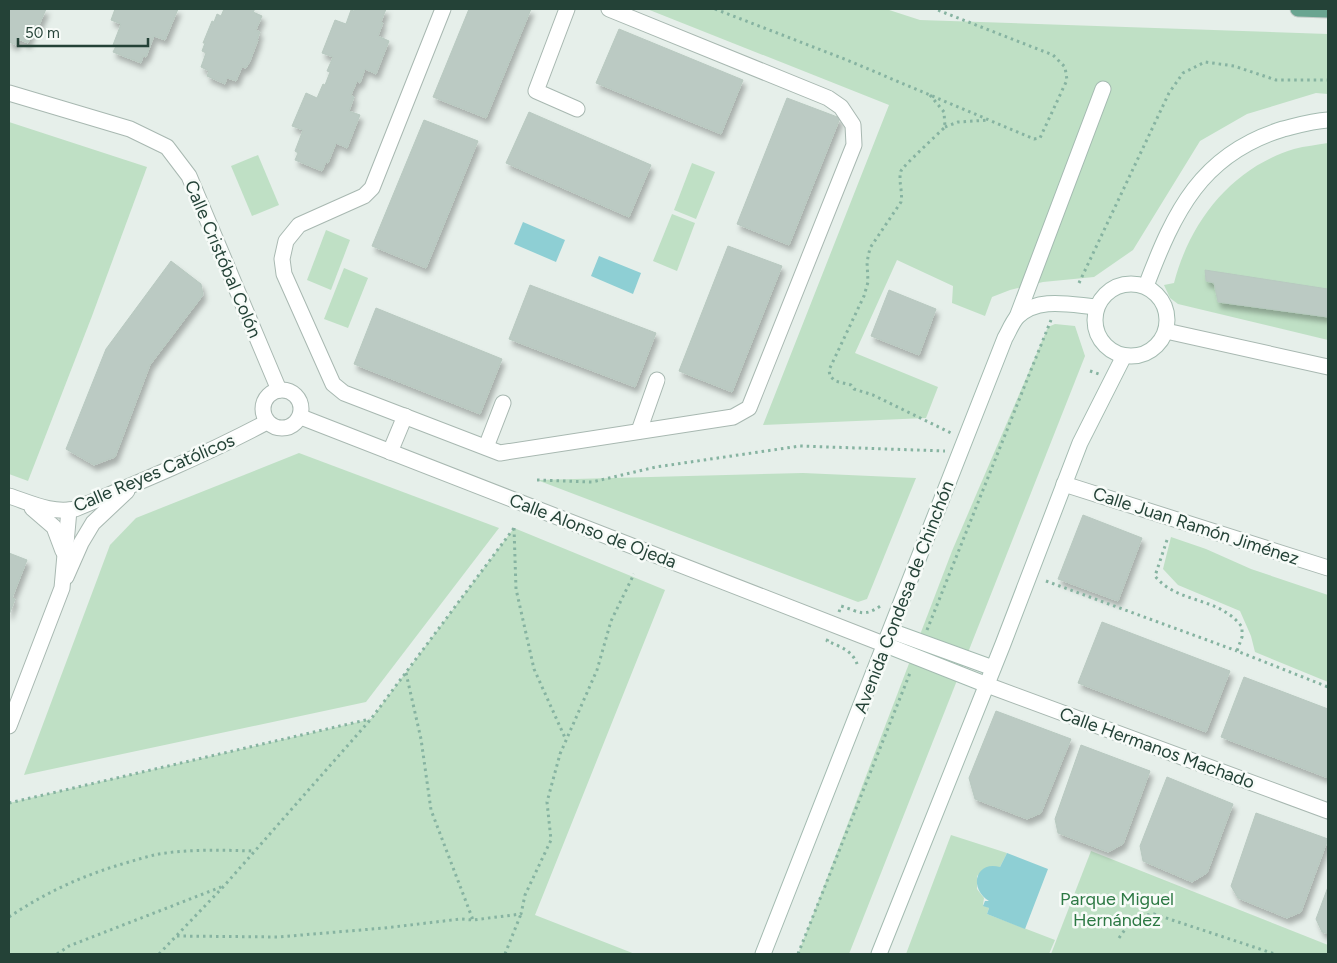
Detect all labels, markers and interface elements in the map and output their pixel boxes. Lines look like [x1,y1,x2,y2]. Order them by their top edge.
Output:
scale bar [18,15,148,47]
text: 50 m [25,24,60,42]
street label: Calle Cristóbal Colón [180,177,266,341]
street label: Calle Reyes Católicos [70,429,238,517]
street label: Avenida Condesa de Chinchón [849,478,959,716]
street label: Calle Juan Ramón Jiménez [1090,482,1302,570]
street label: Calle Alonso de Ojeda [506,489,680,573]
street label: Calle Hermanos Machado [1056,702,1258,794]
park label: Parque Miguel Hernández [1060,888,1174,931]

